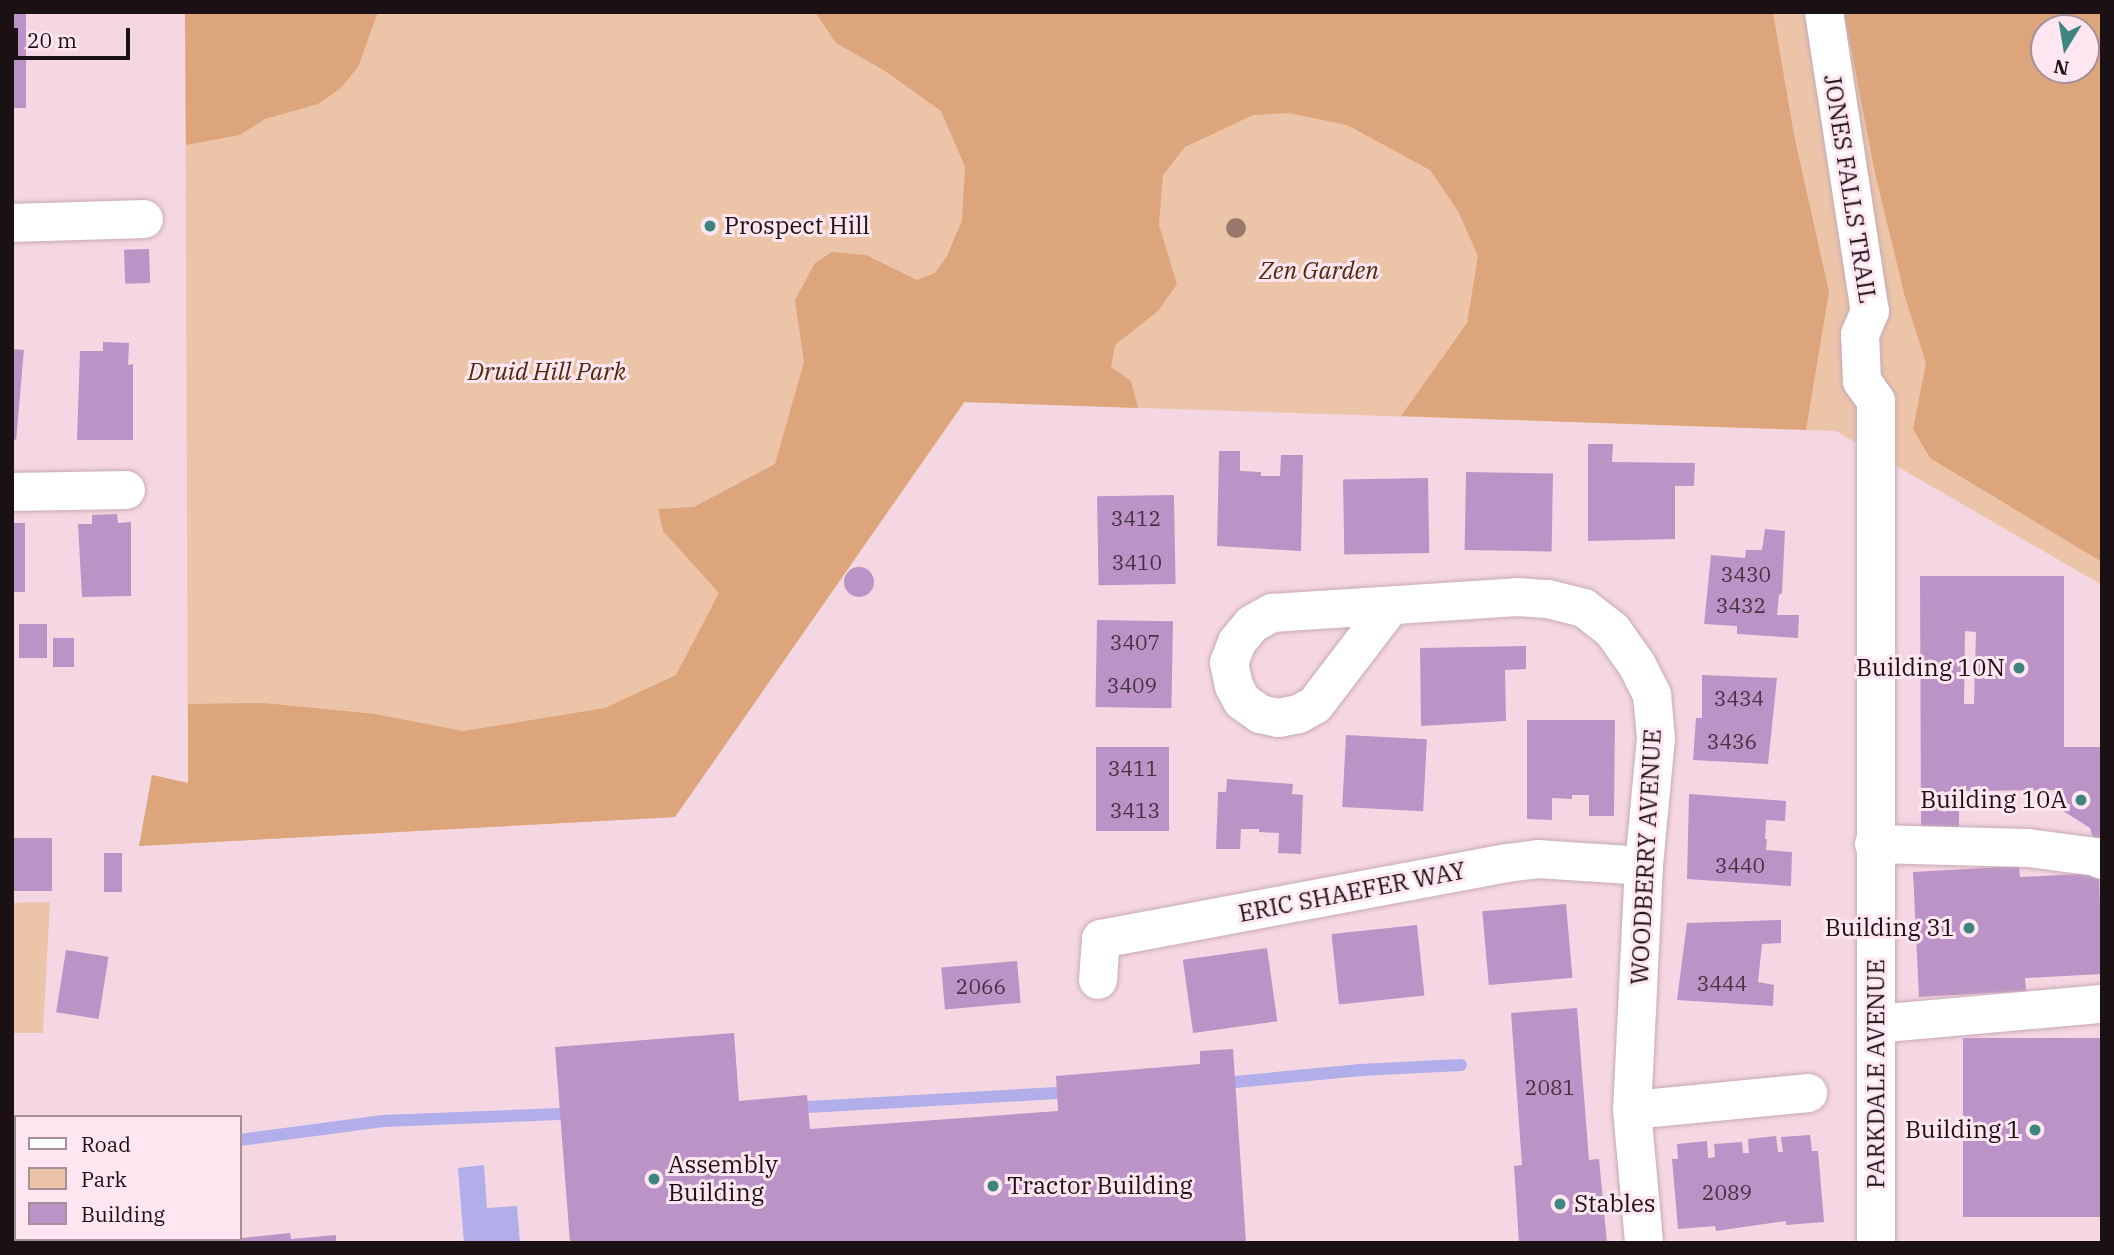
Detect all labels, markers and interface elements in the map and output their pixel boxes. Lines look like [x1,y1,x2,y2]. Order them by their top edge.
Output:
scale bar [18,14,133,58]
north arrow [2030,14,2100,84]
text: 20 m [27,26,77,54]
text: N [2052,54,2071,81]
street label: JONES FALLS TRAIL [1818,73,1882,305]
place label: Prospect Hill [724,212,870,240]
marker: Prospect Hill [702,218,718,234]
park label: Zen Garden [1259,257,1379,285]
park label: Druid Hill Park [468,358,626,386]
house number: 3412 [1111,505,1161,531]
house number: 3410 [1112,549,1162,575]
house number: 3430 [1721,561,1771,587]
house number: 3432 [1716,592,1766,618]
house number: 3407 [1110,629,1160,655]
place label: Building 10N [1856,654,2005,682]
marker: Building 10N [2011,660,2027,676]
house number: 3409 [1107,672,1157,698]
house number: 3434 [1714,685,1764,711]
street label: WOODBERRY AVENUE [1625,728,1667,986]
house number: 3436 [1707,728,1757,754]
house number: 3411 [1108,755,1158,781]
place label: Building 10A [1920,786,2067,814]
marker: Building 10A [2073,792,2089,808]
house number: 3413 [1110,797,1160,823]
house number: 3440 [1715,852,1765,878]
street label: ERIC SHAEFER WAY [1236,856,1468,928]
place label: Building 31 [1825,914,1955,942]
marker: Building 31 [1961,920,1977,936]
street label: PARKDALE AVENUE [1862,959,1890,1189]
house number: 3444 [1697,970,1747,996]
house number: 2066 [956,973,1006,999]
house number: 2081 [1525,1074,1575,1100]
legend [14,1115,242,1241]
place label: Building 1 [1905,1116,2021,1144]
marker: Building 1 [2027,1122,2043,1138]
text: Road [81,1130,131,1158]
place label: Assembly Building [668,1151,778,1207]
text: Park [81,1165,127,1193]
marker: Assembly Building [646,1171,662,1187]
place label: Tractor Building [1007,1172,1193,1200]
marker: Tractor Building [985,1178,1001,1194]
house number: 2089 [1702,1179,1752,1205]
place label: Stables [1574,1190,1656,1218]
marker: Stables [1552,1196,1568,1212]
text: Building [81,1200,165,1228]

